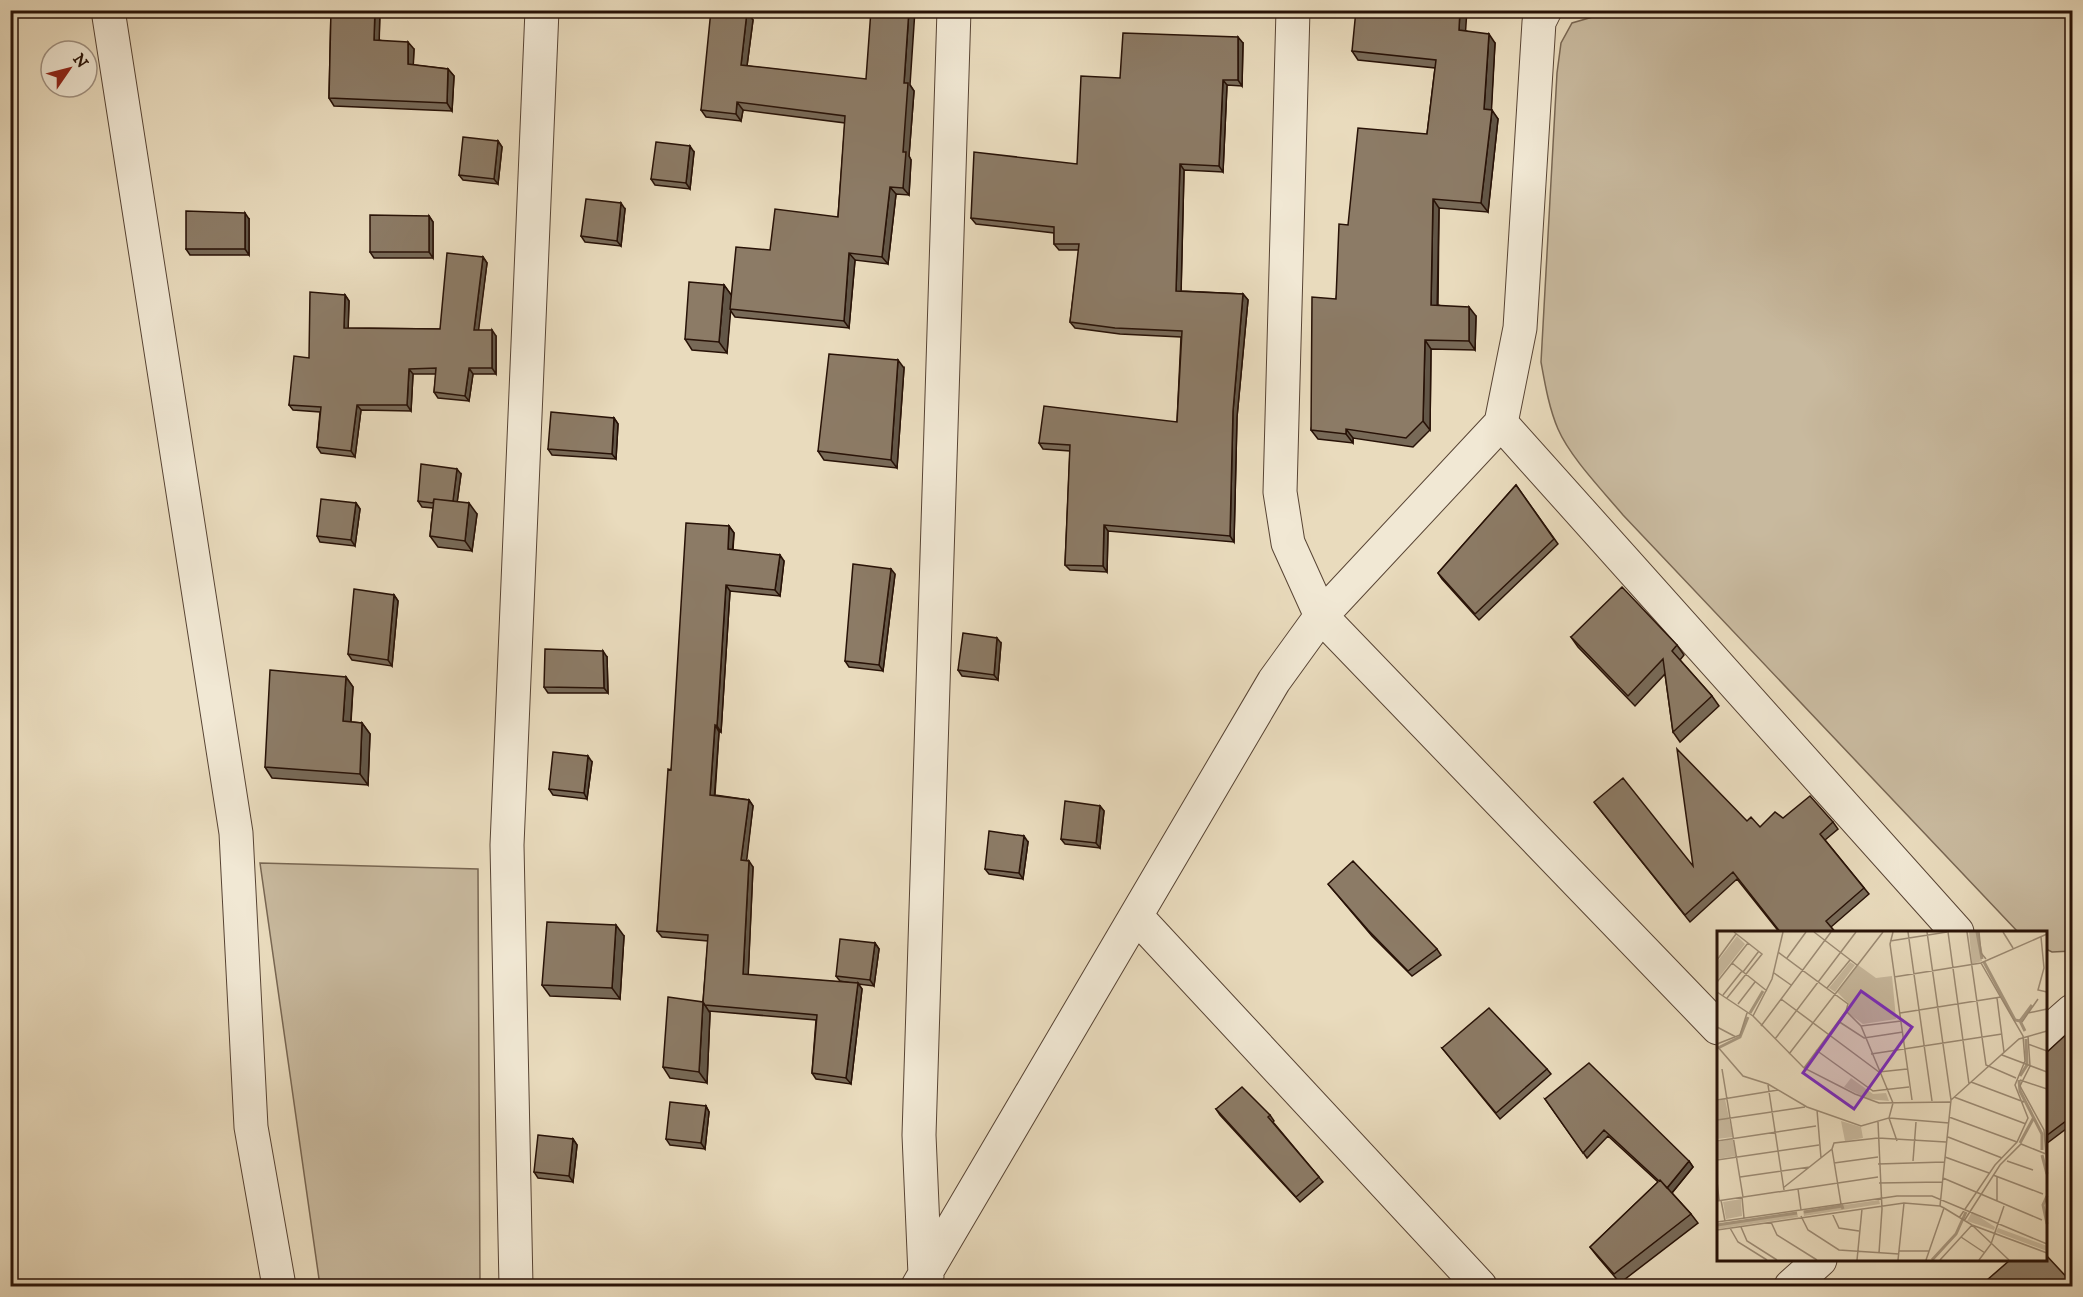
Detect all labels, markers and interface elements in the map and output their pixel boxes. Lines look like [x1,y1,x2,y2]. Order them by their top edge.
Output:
north arrow [39,39,99,99]
text: N [69,50,92,72]
inset map [1717,931,2047,1261]

